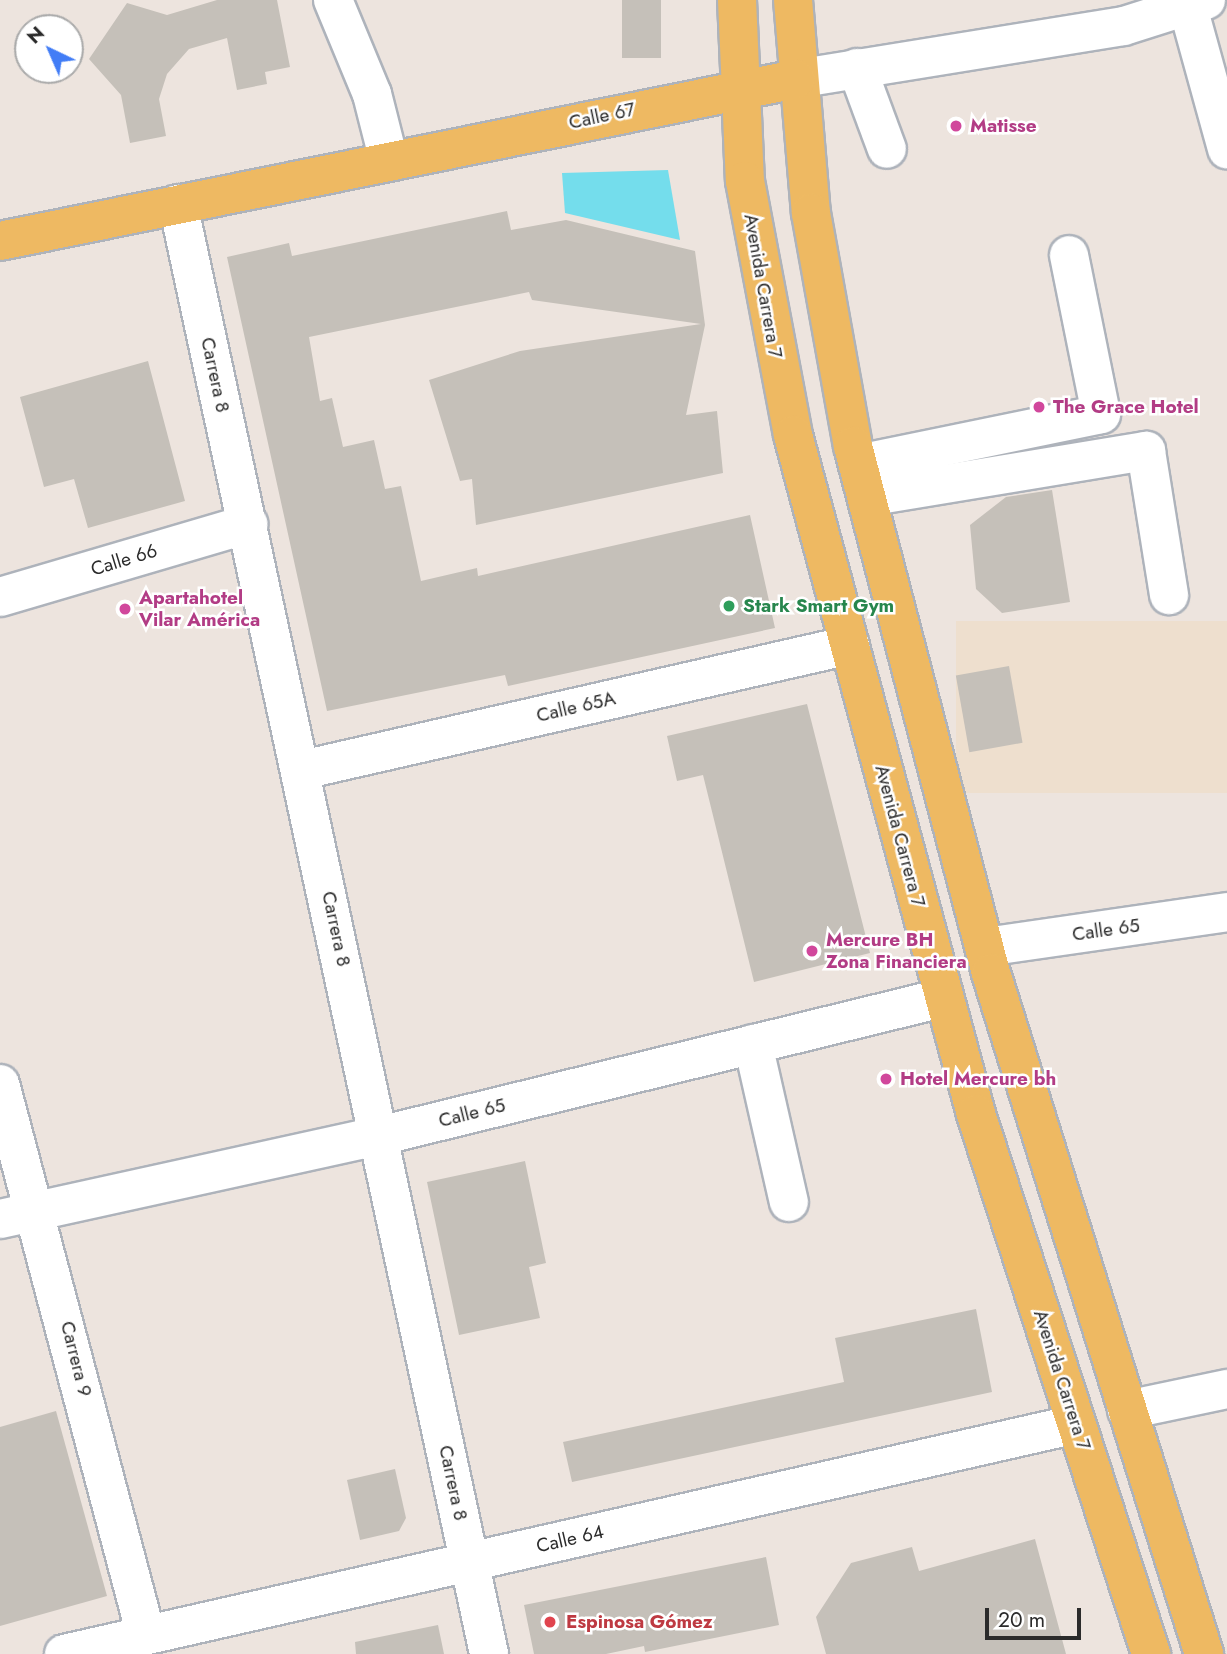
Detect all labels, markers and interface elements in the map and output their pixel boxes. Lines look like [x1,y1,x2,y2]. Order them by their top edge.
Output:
north arrow [14,14,84,84]
text: N [21,20,50,50]
street label: Calle 67 [567,98,637,134]
place label: Matisse [970,115,1037,137]
marker: Matisse [948,118,964,134]
street label: Avenida Carrera 7 [739,212,787,360]
street label: Carrera 8 [196,335,234,415]
place label: The Grace Hotel [1053,396,1199,418]
marker: The Grace Hotel [1031,399,1047,415]
street label: Calle 66 [88,539,160,581]
place label: Apartahotel Vilar América [139,587,260,631]
place label: Stark Smart Gym [743,595,894,617]
marker: Stark Smart Gym [721,598,737,614]
marker: Apartahotel Vilar América [117,601,133,617]
street label: Calle 65A [534,687,618,727]
street label: Avenida Carrera 7 [870,763,930,909]
street label: Carrera 8 [317,889,355,969]
street label: Calle 65 [1071,914,1141,946]
place label: Mercure BH Zona Financiera [826,929,967,973]
marker: Mercure BH Zona Financiera [804,943,820,959]
place label: Hotel Mercure bh [900,1068,1056,1090]
marker: Hotel Mercure bh [878,1071,894,1087]
street label: Calle 65 [436,1094,508,1132]
street label: Avenida Carrera 7 [1029,1307,1095,1453]
street label: Carrera 9 [56,1319,96,1399]
street label: Carrera 8 [434,1443,472,1523]
street label: Calle 64 [534,1520,606,1558]
scale bar [989,1594,1085,1638]
text: 20 m [998,1605,1045,1635]
place label: Espinosa Gómez [566,1611,713,1633]
marker: Espinosa Gómez [540,1612,560,1632]

